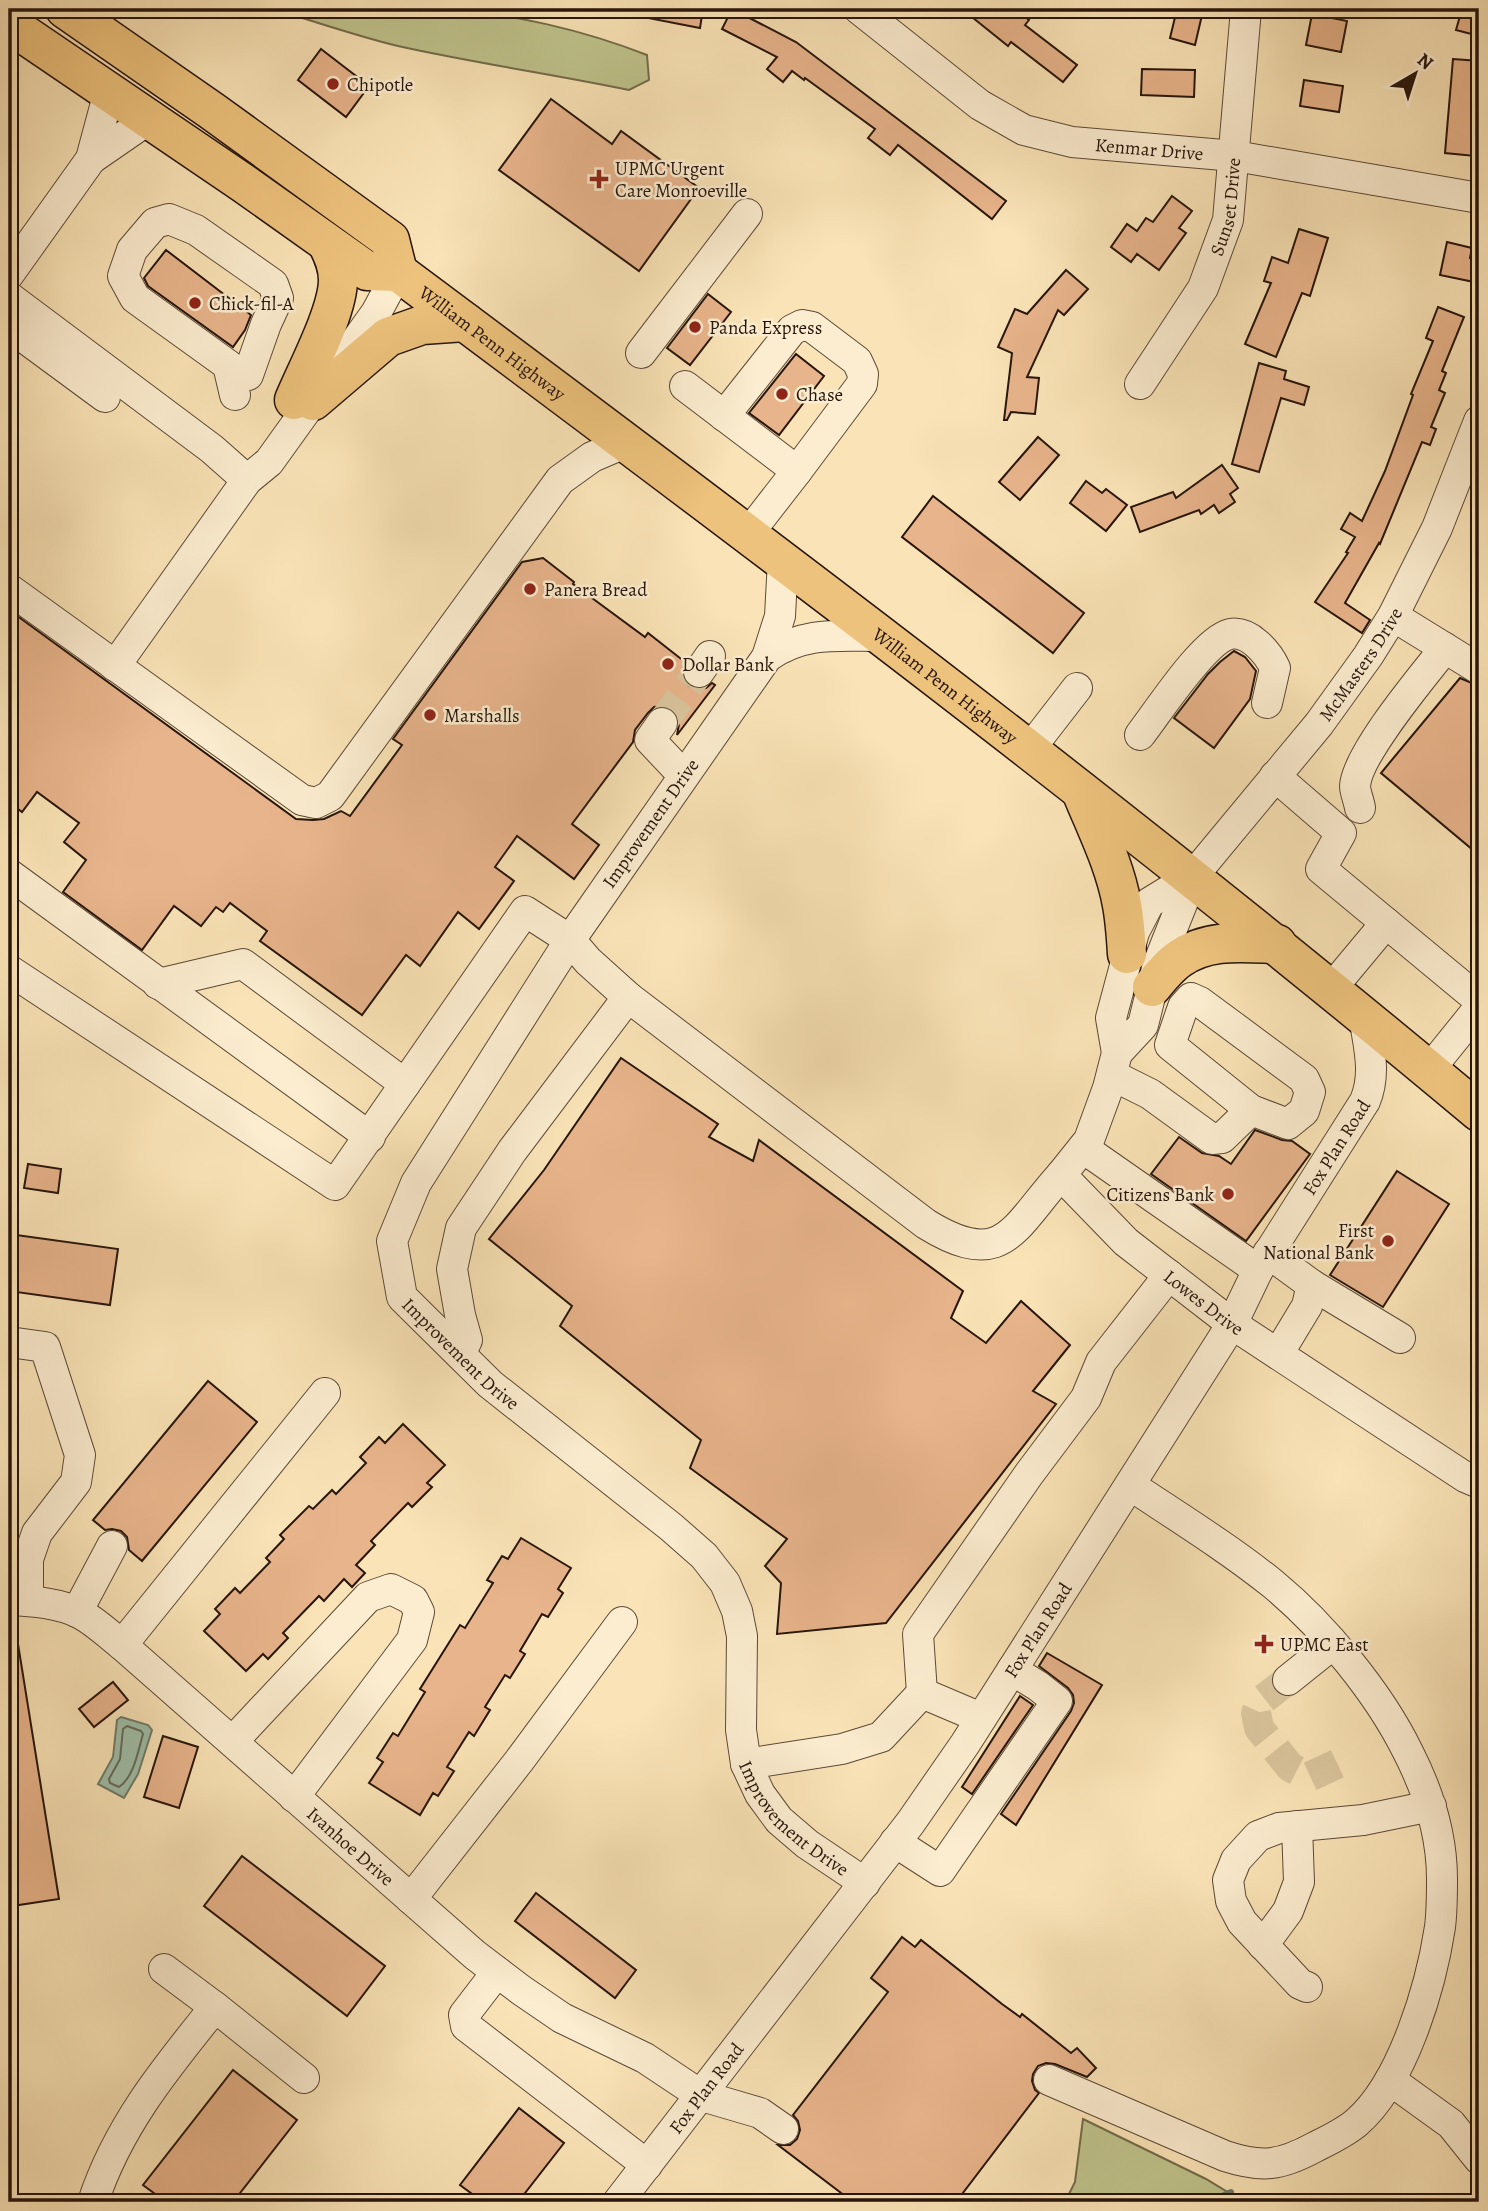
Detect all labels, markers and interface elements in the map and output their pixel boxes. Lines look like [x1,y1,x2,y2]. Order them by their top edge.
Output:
north arrow [1380,38,1450,108]
text: N [1412,47,1439,76]
place label: Chipotle [347,72,413,98]
marker: Chipotle [325,76,341,92]
street label: Kenmar Drive [1094,132,1204,167]
place label: UPMC Urgent Care Monroeville [615,156,747,204]
street label: Sunset Drive [1204,157,1247,260]
marker: UPMC Urgent Care Monroeville [589,169,609,189]
street label: William Penn Highway [412,279,571,407]
place label: Chick-fil-A [209,291,295,317]
marker: Chick-fil-A [187,295,203,311]
place label: Panda Express [709,315,822,341]
marker: Panda Express [687,319,703,335]
place label: Chase [796,382,843,408]
marker: Chase [774,386,790,402]
place label: Panera Bread [544,577,648,603]
marker: Panera Bread [522,581,538,597]
street label: McMasters Drive [1313,603,1409,727]
street label: William Penn Highway [866,621,1023,751]
place label: Dollar Bank [682,652,775,678]
marker: Dollar Bank [660,656,676,672]
place label: Marshalls [444,703,520,729]
marker: Marshalls [422,707,438,723]
street label: Improvement Drive [596,754,705,894]
street label: Fox Plan Road [1297,1094,1377,1200]
place label: Citizens Bank [1106,1182,1215,1208]
marker: Citizens Bank [1220,1186,1236,1202]
place label: First National Bank [1263,1218,1375,1266]
marker: First National Bank [1380,1233,1396,1249]
street label: Lowes Drive [1158,1264,1248,1342]
street label: Improvement Drive [396,1292,524,1416]
street label: Fox Plan Road [998,1577,1079,1683]
place label: UPMC East [1280,1632,1369,1658]
marker: UPMC East [1254,1634,1274,1654]
street label: Improvement Drive [732,1757,854,1882]
street label: Ivanhoe Drive [301,1801,400,1892]
street label: Fox Plan Road [663,2037,751,2139]

